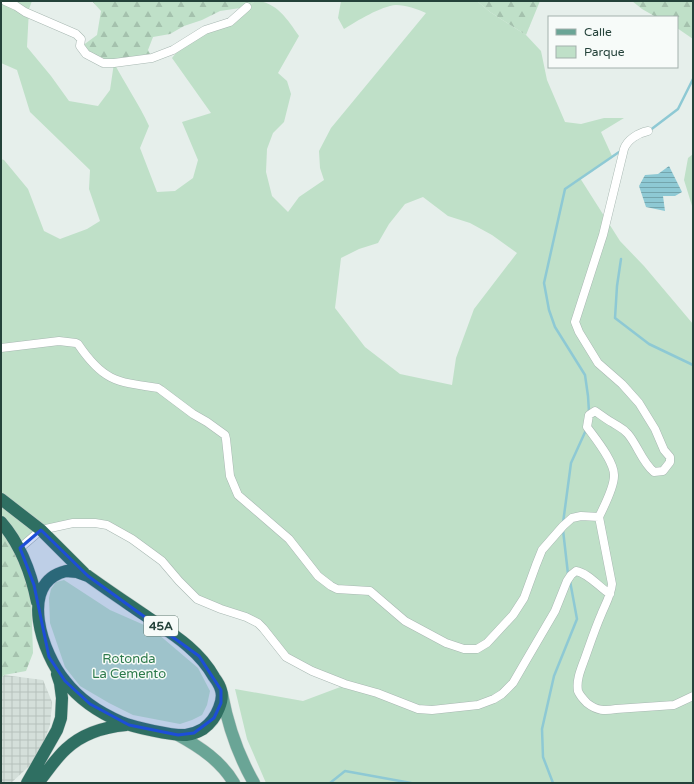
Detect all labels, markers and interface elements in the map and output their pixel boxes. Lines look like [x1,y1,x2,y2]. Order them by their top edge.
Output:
legend [548,16,678,68]
text: Calle [584,25,612,39]
text: Parque [584,45,625,59]
road number: 45A [144,616,178,636]
park label: Rotonda La Cemento [92,651,166,682]

